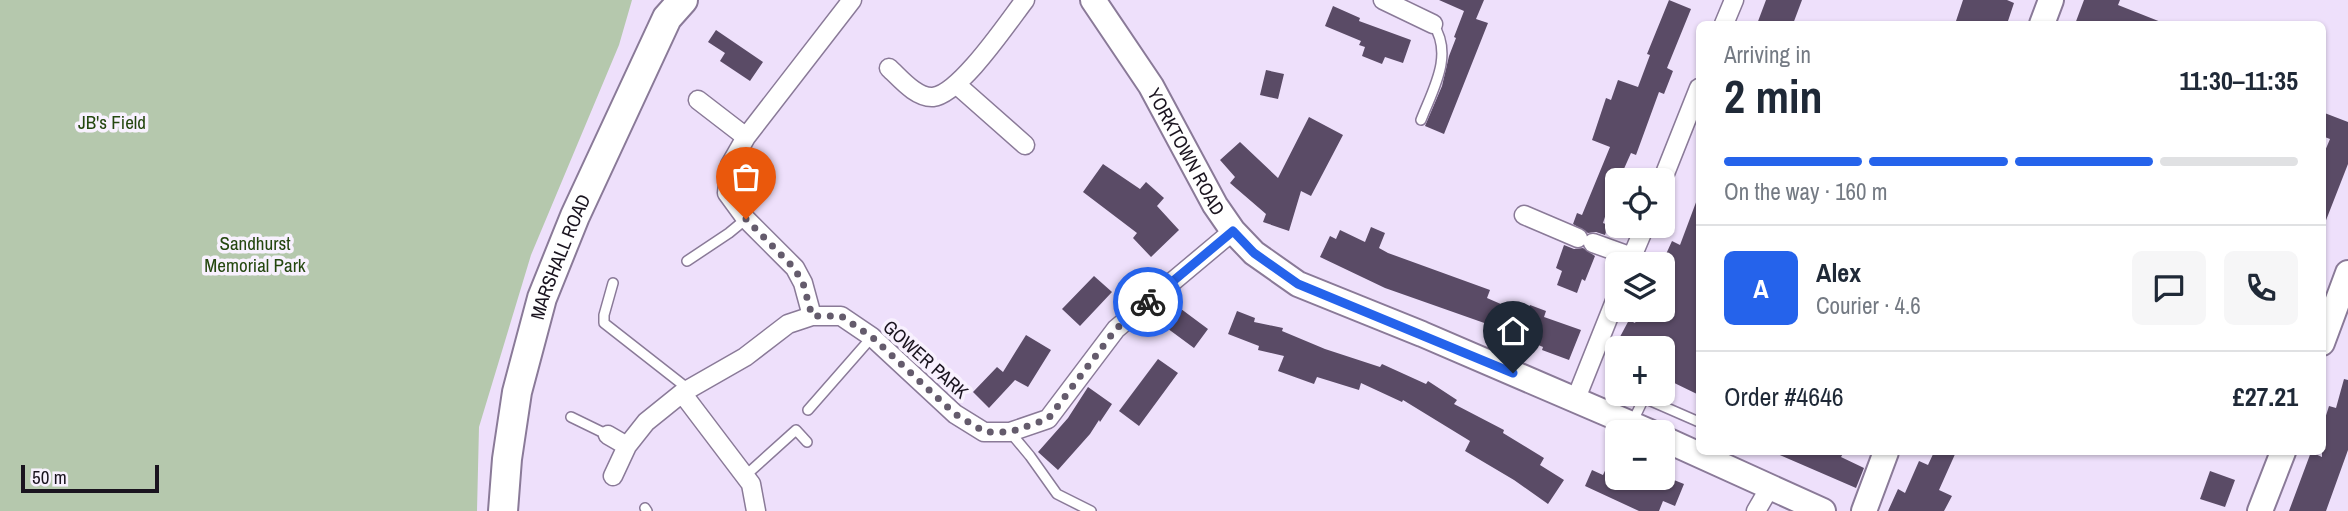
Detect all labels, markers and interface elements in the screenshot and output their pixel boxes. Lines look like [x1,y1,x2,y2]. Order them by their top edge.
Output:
text: Arriving in [1724,39,1811,70]
text: 11:30–11:35 [2179,63,2298,98]
text: 2 min [1724,65,1823,127]
street label: YORKTOWN ROAD [1141,83,1231,220]
park label: JB's Field [78,109,146,135]
pin [716,147,776,219]
icon: bag [727,158,765,196]
map controls [1605,168,1675,490]
button: locate [1605,168,1675,238]
text: On the way · 160 m [1724,176,1888,207]
street label: MARSHALL ROAD [524,190,596,322]
park label: Sandhurst Memorial Park [204,230,306,278]
button: chat [2132,251,2206,325]
button: phone [2224,251,2298,325]
button: layers [1605,252,1675,322]
text: Alex [1816,255,1861,290]
courier [1113,267,1183,337]
text: A [1753,271,1769,306]
icon: bike [1129,283,1167,321]
text: Courier · 4.6 [1816,290,1921,321]
pin [1483,301,1543,373]
icon: home [1494,312,1532,350]
street label: GOWER PARK [878,314,975,405]
button: + [1605,336,1675,406]
text: Order #4646 [1724,379,1844,414]
text: £27.21 [2233,379,2298,414]
button: − [1605,420,1675,490]
scale bar [21,462,159,494]
text: 50 m [32,464,67,490]

